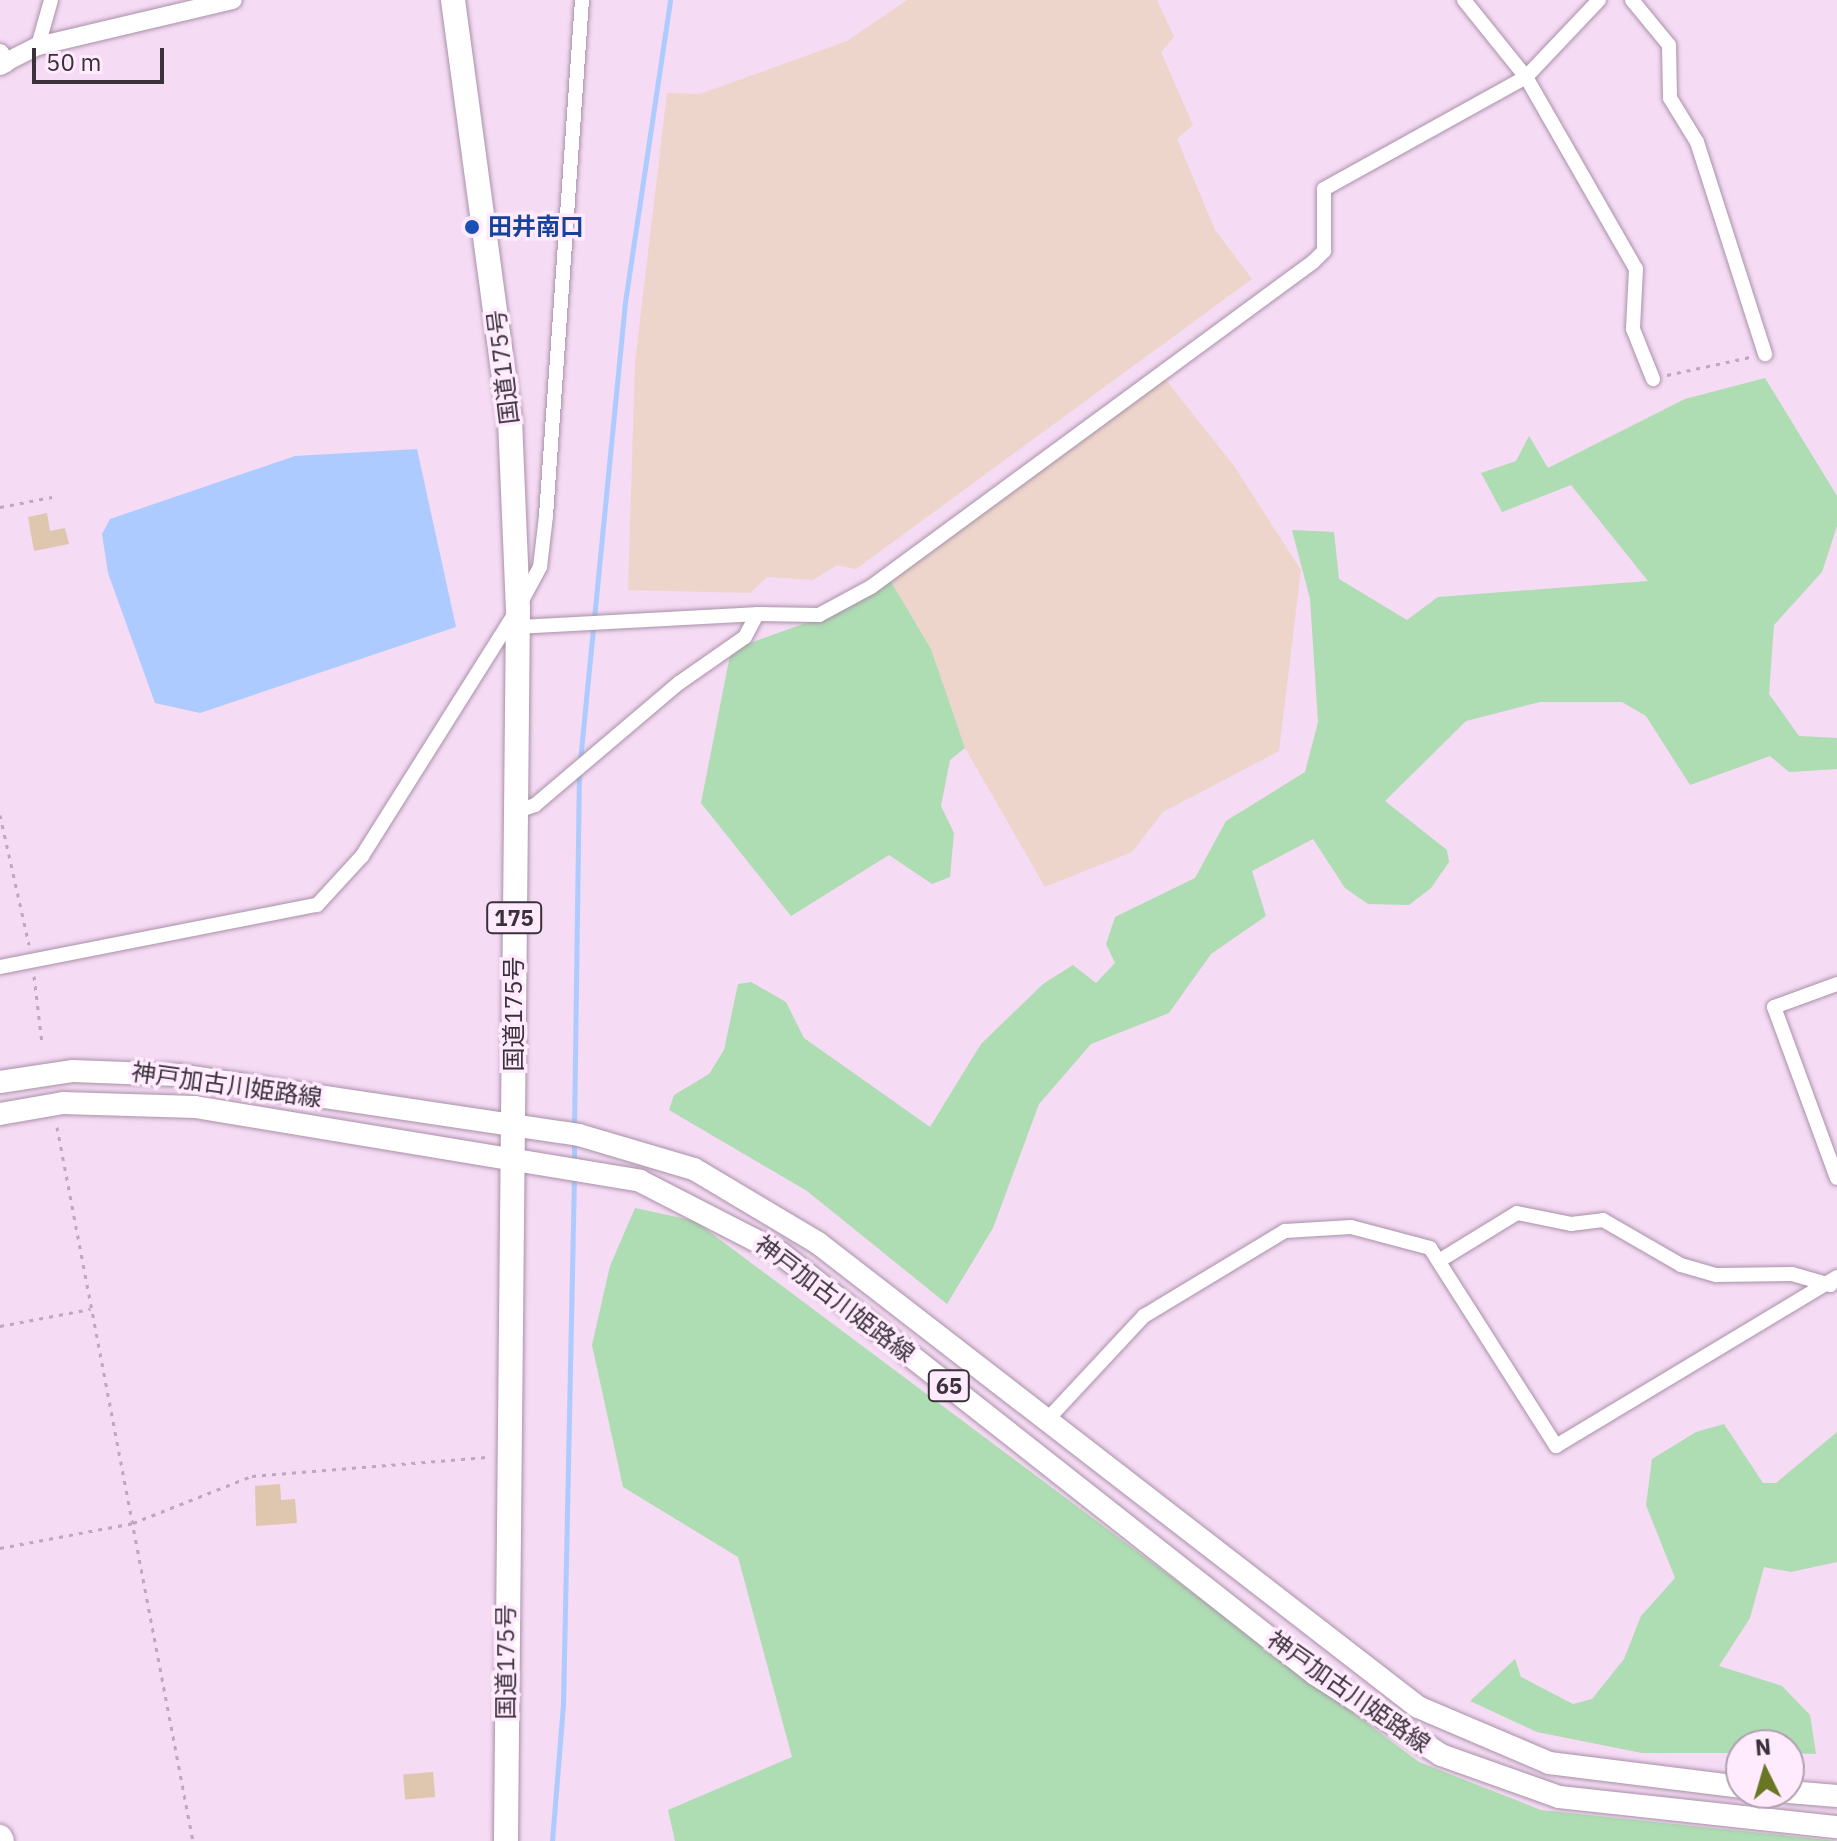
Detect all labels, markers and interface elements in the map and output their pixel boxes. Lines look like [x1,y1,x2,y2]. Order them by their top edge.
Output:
scale bar [36,32,168,82]
text: 50 m [46,46,101,78]
place label: 田井南口 [488,213,584,241]
marker: 田井南口 [463,218,481,236]
street label: 国道175号 [482,308,524,426]
road number: 175 [486,900,542,936]
street label: 国道175号 [500,956,528,1072]
street label: 神戸加古川姫路線 [130,1057,324,1113]
street label: 神戸加古川姫路線 [750,1230,920,1368]
road number: 65 [927,1368,971,1404]
street label: 国道175号 [492,1604,520,1720]
street label: 神戸加古川姫路線 [1262,1625,1436,1759]
north arrow [1725,1729,1805,1809]
text: N [1754,1731,1772,1762]

